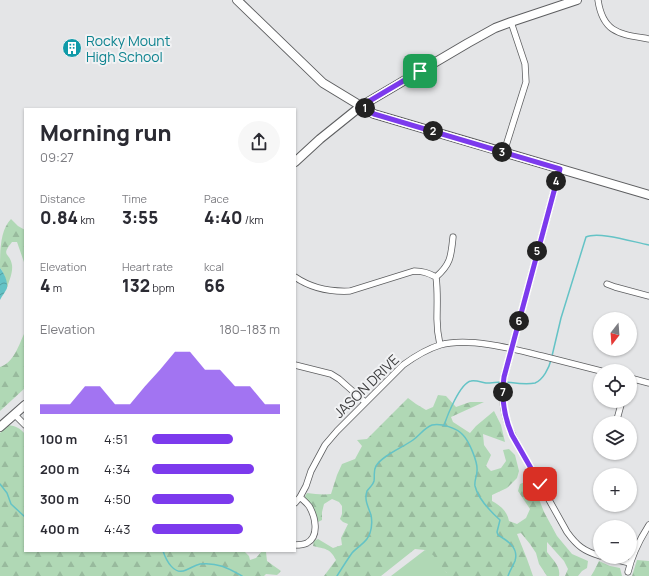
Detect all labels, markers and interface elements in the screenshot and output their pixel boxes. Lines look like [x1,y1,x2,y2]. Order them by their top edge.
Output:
place label: Rocky Mount High School [86,31,171,66]
building icon: Rocky Mount High School [61,37,83,59]
pin [403,54,437,88]
icon: arrive [409,60,431,82]
pin: 1 [355,98,375,118]
text: 1 [363,100,367,115]
text: Morning run [40,118,171,148]
button: share [238,121,280,163]
pin: 2 [423,121,443,141]
text: 2 [430,123,436,138]
pin: 3 [492,142,512,162]
text: 3 [499,144,505,159]
text: 09:27 [40,148,74,166]
pin: 4 [546,171,566,191]
text: 4 [553,173,559,188]
text: Distance [40,191,85,206]
text: Time [122,191,147,206]
text: Pace [204,191,229,206]
text: 0.84 [40,206,78,229]
text: 3:55 [122,206,158,229]
text: 4:40 [204,206,242,229]
text: km [78,212,95,227]
text: /km [242,212,264,227]
pin: 5 [527,241,547,261]
text: 5 [534,243,540,258]
text: Elevation [40,259,86,274]
text: Heart rate [122,259,173,274]
text: kcal [204,259,224,274]
text: 4 [40,274,50,297]
text: 132 [122,274,150,297]
text: 66 [204,274,225,297]
text: m [50,280,62,295]
text: bpm [150,280,175,295]
pin: 6 [509,311,529,331]
north arrow [593,312,637,356]
map controls [593,312,637,564]
text: 6 [516,313,522,328]
text: Elevation [40,320,95,338]
text: 180–183 m [219,320,280,338]
street label: JASON DRIVE [329,350,403,422]
button: locate [593,364,637,408]
pin: 7 [493,382,513,402]
text: 7 [500,384,506,399]
button: layers [593,416,637,460]
text: 100 m [40,430,77,448]
text: 4:51 [104,430,128,448]
text: 200 m [40,460,79,478]
text: 4:34 [104,460,130,478]
pin [523,467,557,501]
button: + [593,468,637,512]
icon: check [529,473,551,495]
text: 300 m [40,490,79,508]
text: 4:50 [104,490,131,508]
text: 400 m [40,520,79,538]
text: 4:43 [104,520,130,538]
button: − [593,520,637,564]

